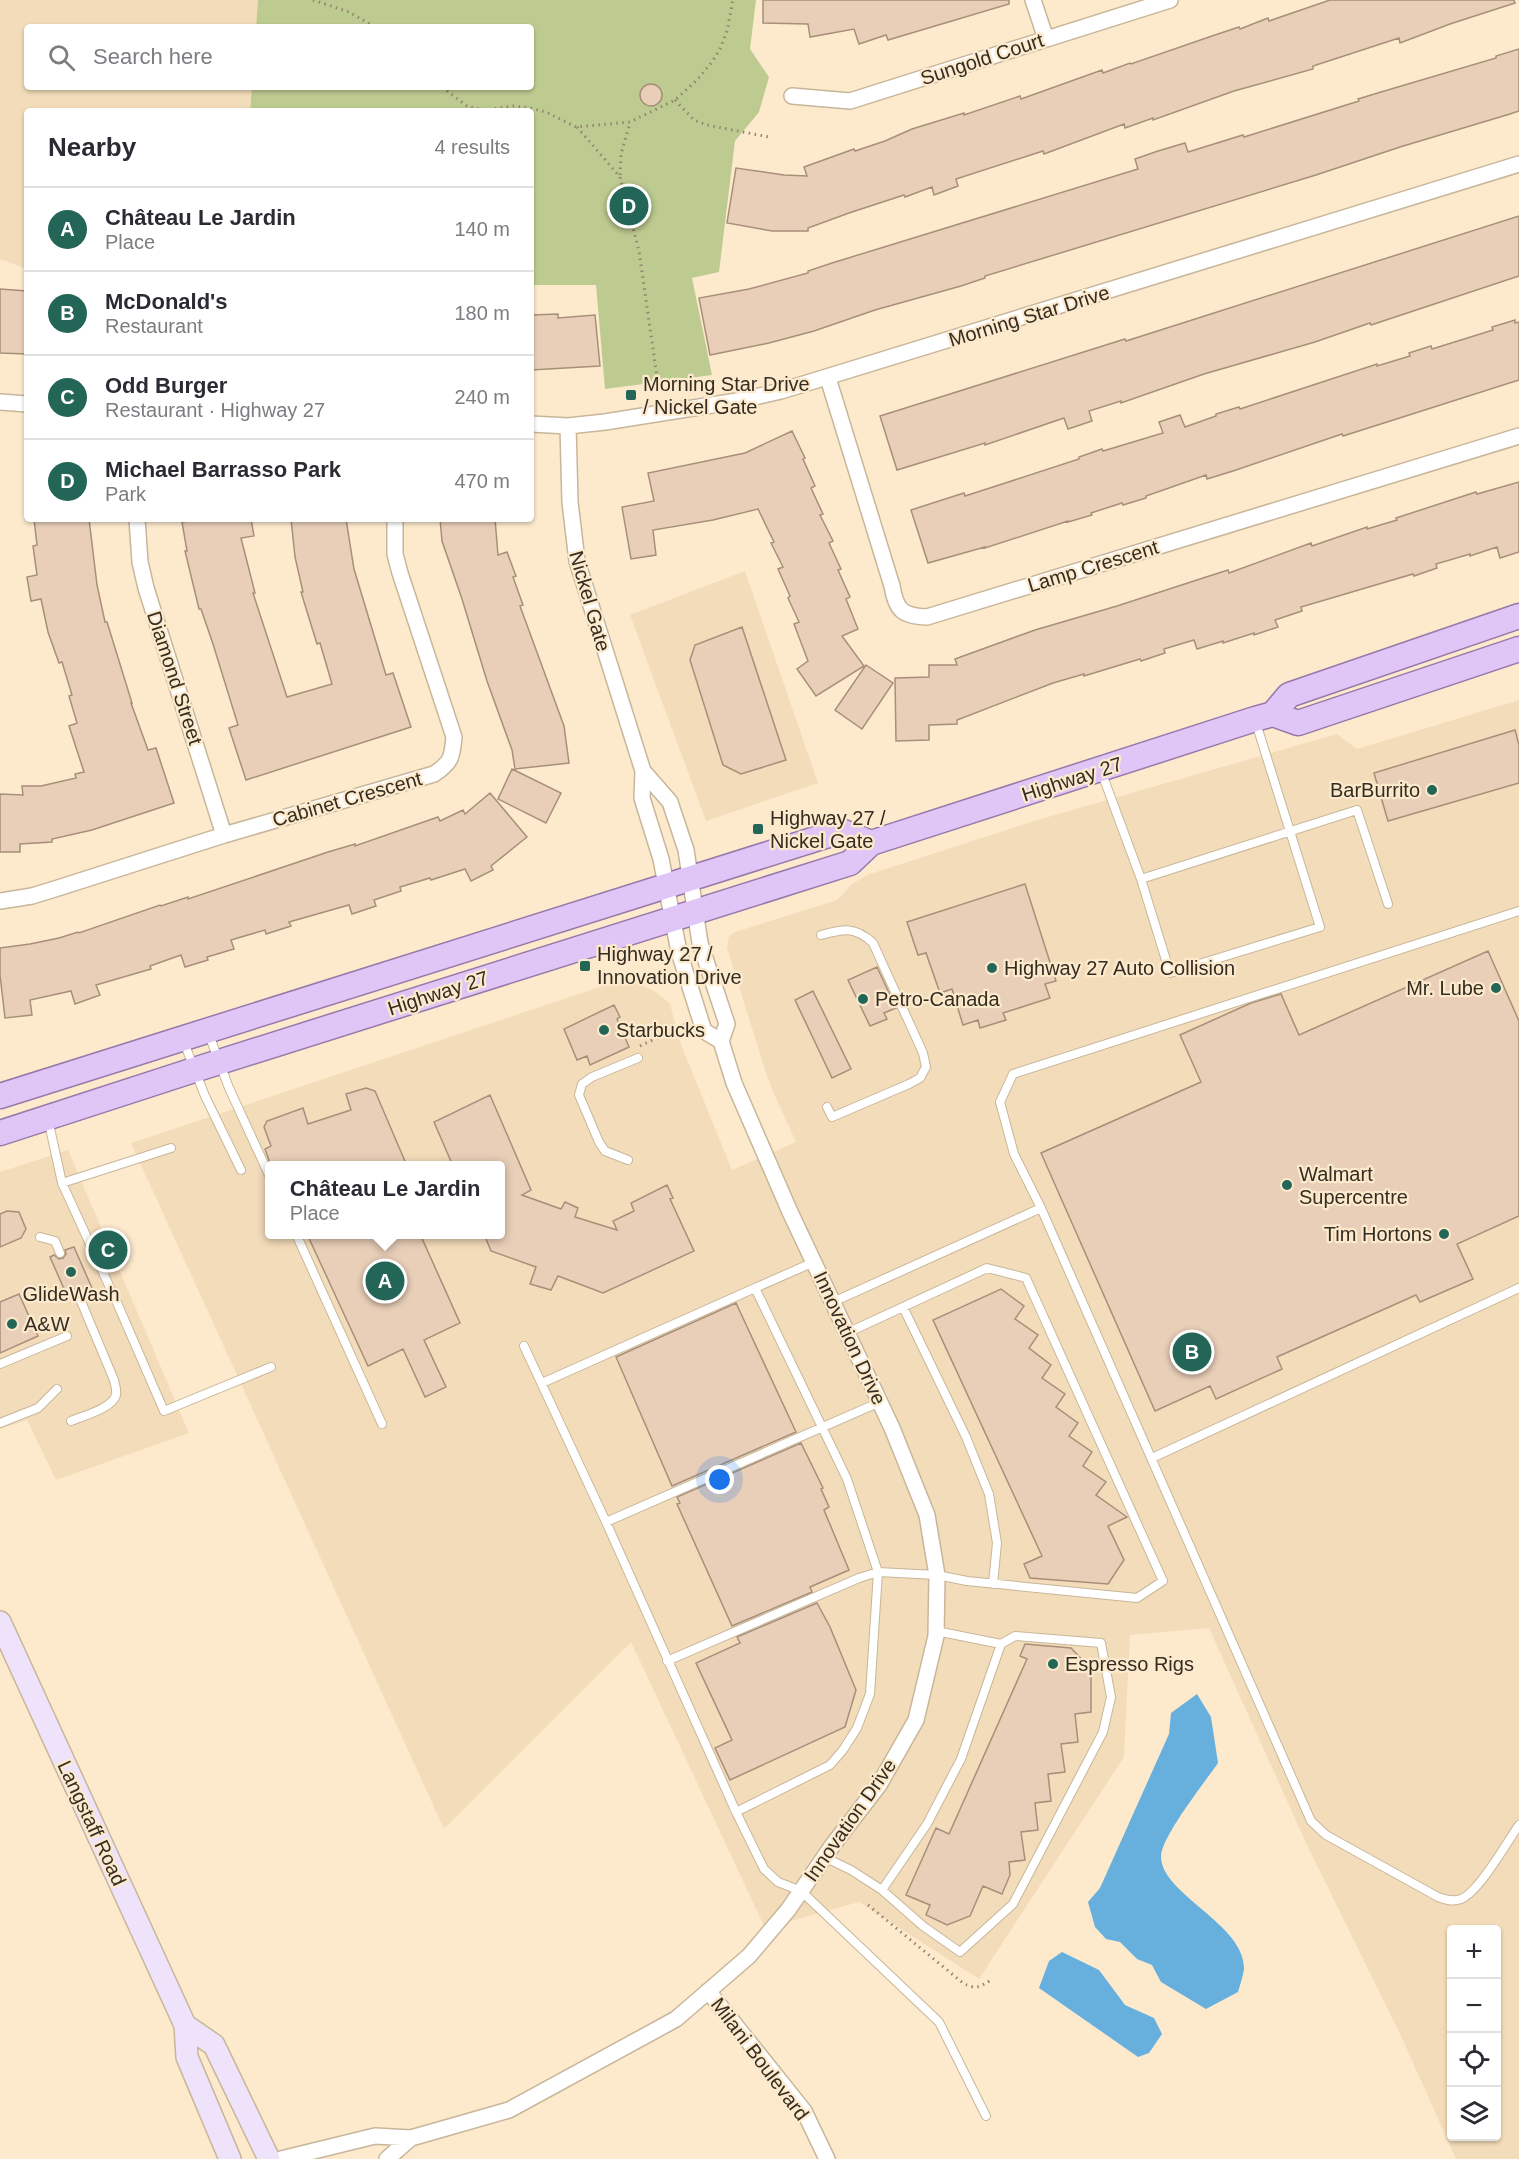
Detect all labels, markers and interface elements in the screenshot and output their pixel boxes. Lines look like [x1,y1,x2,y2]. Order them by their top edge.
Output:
search box [24,24,534,90]
street label: Sungold Court [918,29,1047,89]
icon: search [45,41,78,74]
text: Search here [93,44,213,69]
text: Nearby [48,132,136,162]
text: 4 results [434,136,510,158]
pin: D [610,184,648,228]
text: Château Le Jardin [105,205,296,230]
text: A [60,218,75,240]
text: 140 m [454,218,510,240]
text: Place [105,231,155,253]
street label: Morning Star Drive [946,281,1112,351]
text: McDonald's [105,289,228,314]
text: B [60,302,75,324]
text: 180 m [454,302,510,324]
text: Restaurant [105,315,203,337]
text: Odd Burger [105,373,227,398]
place label: Morning Star Drive / Nickel Gate [643,373,810,418]
text: C [60,386,75,408]
text: 240 m [454,386,510,408]
marker: Morning Star Drive / Nickel Gate [624,388,638,402]
text: Restaurant · Highway 27 [105,399,325,421]
text: Michael Barrasso Park [105,457,341,482]
text: D [60,470,75,492]
text: 470 m [454,470,510,492]
text: Park [105,483,146,505]
street label: Lamp Crescent [1025,536,1161,596]
street label: Nickel Gate [565,548,615,654]
street label: Diamond Street [143,609,207,748]
street label: Highway 27 [1019,752,1125,806]
street label: Cabinet Crescent [270,767,425,831]
place label: BarBurrito [1330,779,1420,801]
marker: BarBurrito [1425,783,1439,797]
place label: Highway 27 / Nickel Gate [770,807,886,852]
marker: Highway 27 / Nickel Gate [751,822,765,836]
place label: Highway 27 / Innovation Drive [597,943,742,988]
place label: Highway 27 Auto Collision [1004,957,1235,979]
marker: Highway 27 / Innovation Drive [578,959,592,973]
marker: Highway 27 Auto Collision [985,961,999,975]
street label: Highway 27 [385,966,491,1020]
place label: Mr. Lube [1406,977,1484,999]
marker: Mr. Lube [1489,981,1503,995]
place label: Petro-Canada [875,988,1000,1010]
marker: Petro-Canada [856,992,870,1006]
place label: Starbucks [616,1019,705,1041]
marker: Starbucks [597,1023,611,1037]
popup [265,1161,505,1239]
place label: Walmart Supercentre [1299,1163,1408,1208]
text: Château Le Jardin [290,1176,480,1201]
marker: Walmart Supercentre [1280,1178,1294,1192]
text: Place [290,1202,340,1224]
place label: Tim Hortons [1324,1223,1432,1245]
marker: Tim Hortons [1437,1227,1451,1241]
pin: C [88,1228,128,1272]
pin: A [366,1258,404,1304]
marker: GlideWash [64,1265,78,1279]
street label: Innovation Drive [809,1268,891,1408]
place label: GlideWash [22,1283,120,1305]
place label: A&W [24,1313,70,1335]
marker: A&W [5,1317,19,1331]
pin: B [1172,1330,1212,1374]
your location [705,1465,734,1494]
place label: Espresso Rigs [1065,1653,1194,1675]
marker: Espresso Rigs [1046,1657,1060,1671]
street label: Innovation Drive [800,1754,900,1886]
street label: Langstaff Road [53,1757,131,1889]
map controls [1447,1925,1501,2141]
button: + [1447,1925,1501,1979]
button: − [1447,1979,1501,2033]
street label: Milani Boulevard [707,1993,813,2125]
button: locate [1447,2033,1501,2087]
button: layers [1447,2087,1501,2141]

